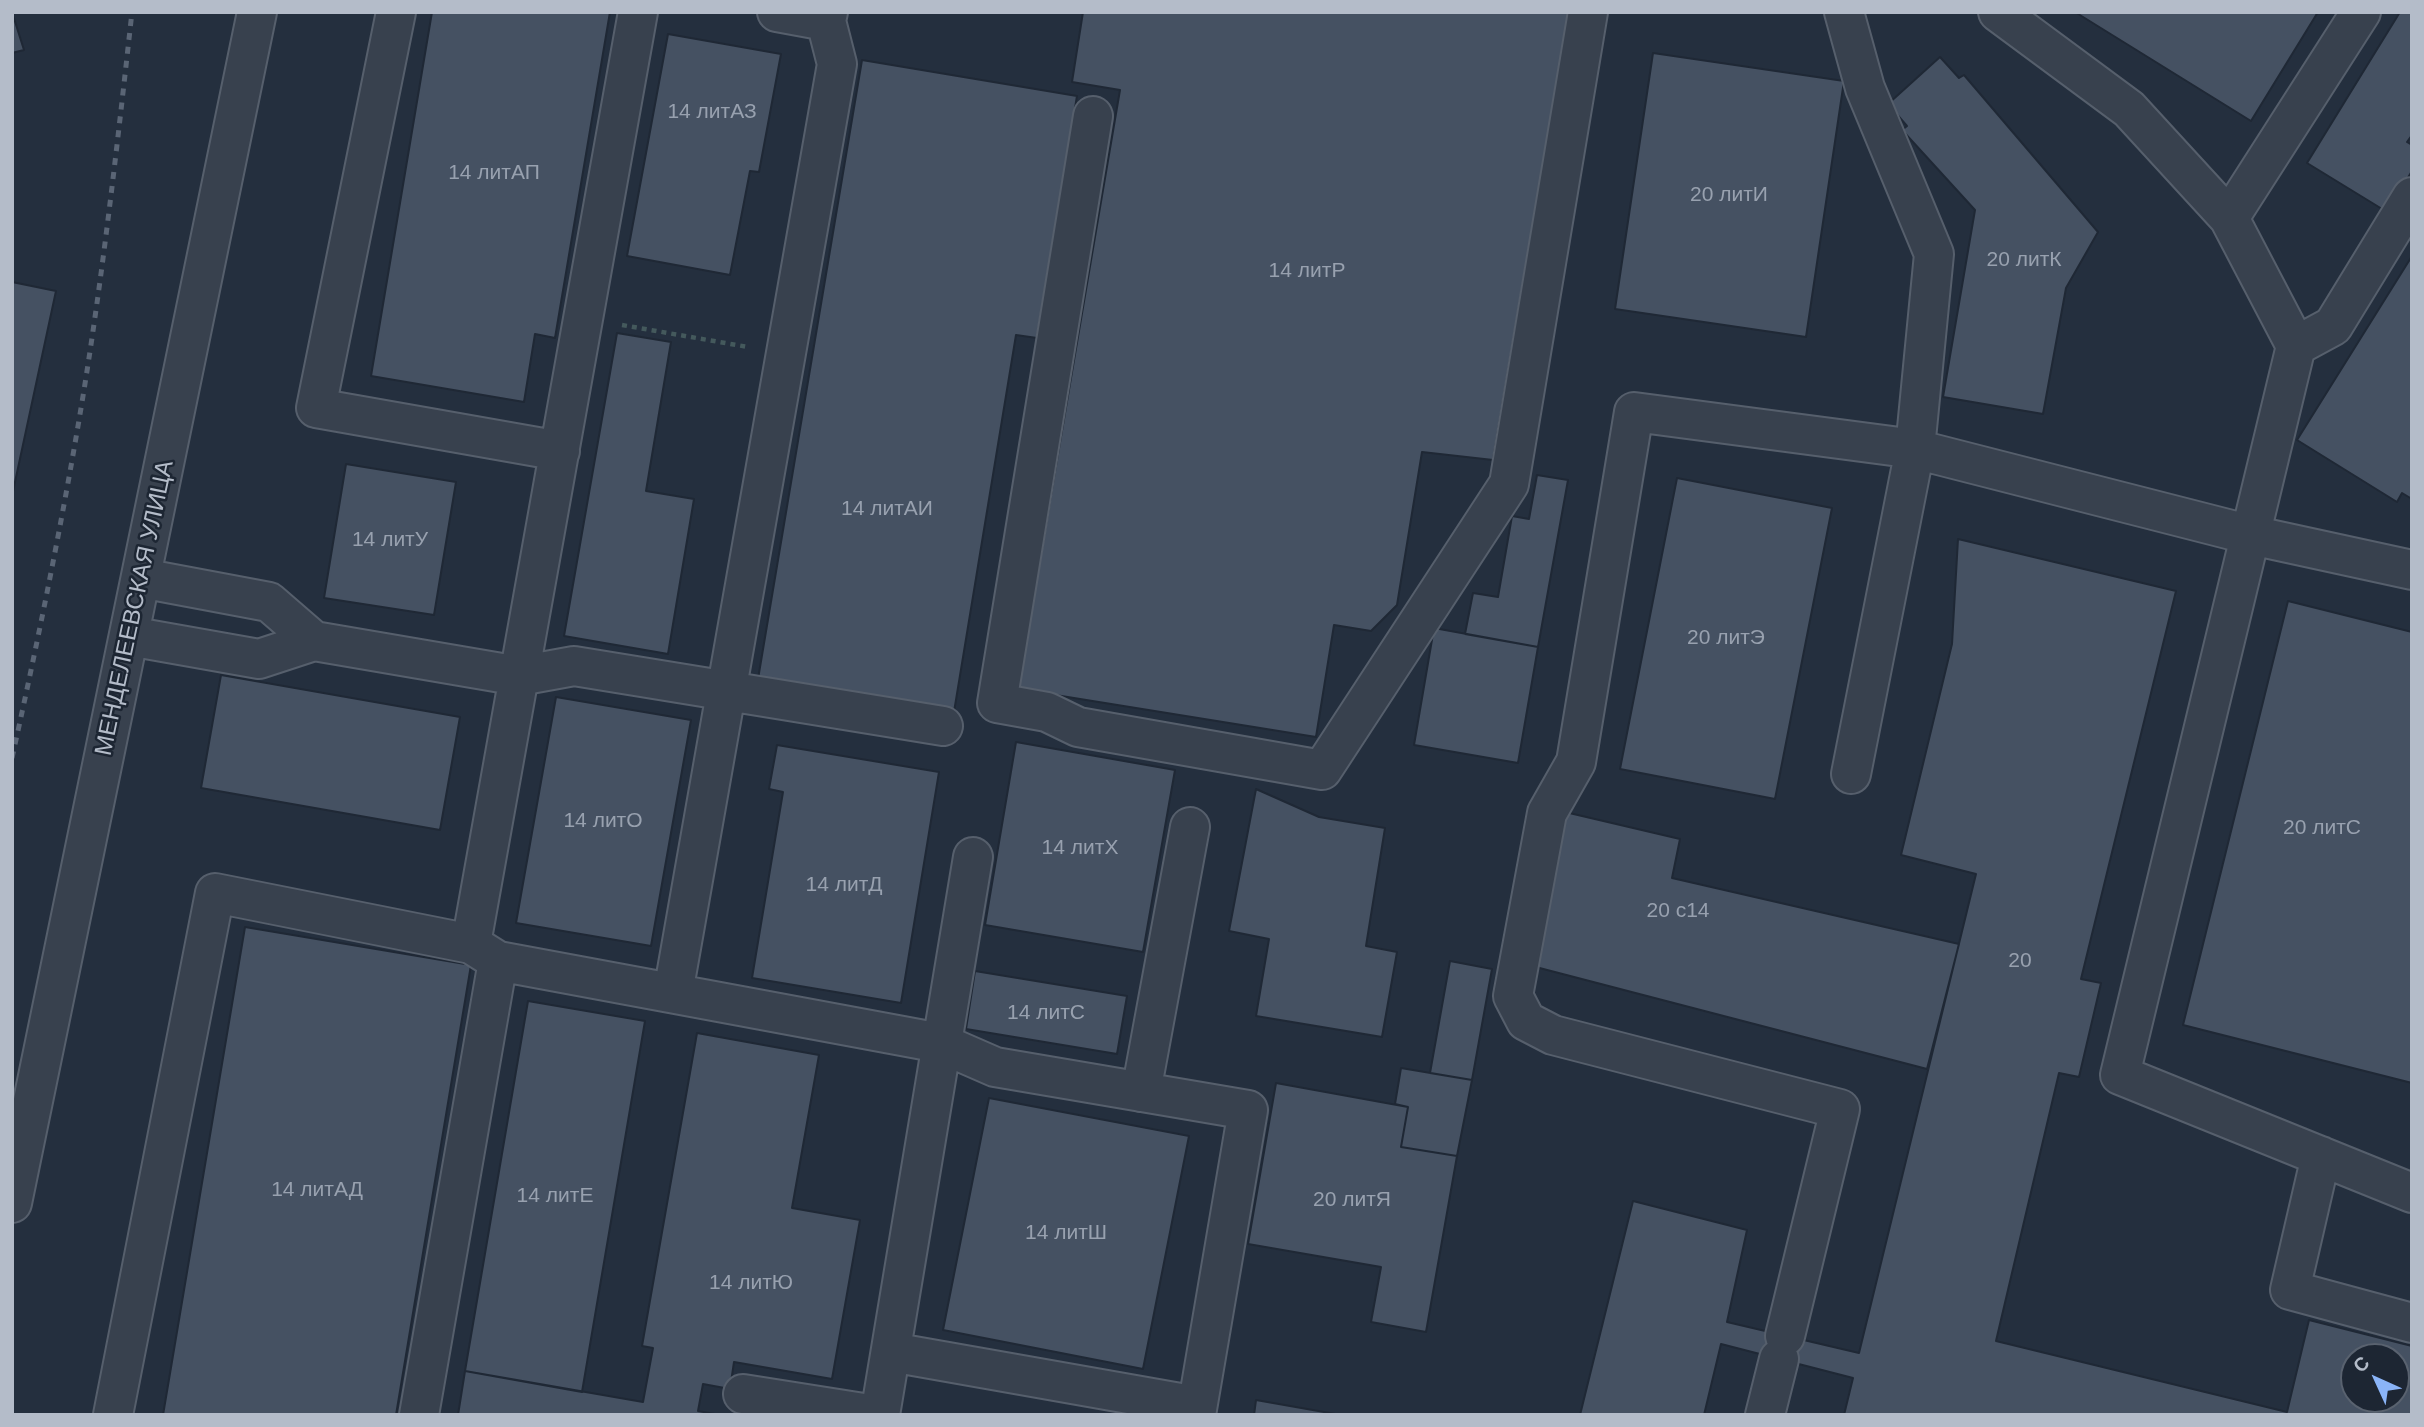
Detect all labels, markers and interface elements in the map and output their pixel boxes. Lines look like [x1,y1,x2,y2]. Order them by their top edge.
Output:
house number: 14 литАЗ [667,99,757,125]
house number: 14 литАП [448,160,540,186]
house number: 20 литИ [1690,182,1768,208]
house number: 20 литК [1986,247,2062,273]
house number: 14 литР [1269,258,1345,284]
street label: МЕНДЕЛЕЕВСКАЯ УЛИЦА [90,458,180,758]
house number: 14 литАИ [841,496,933,522]
house number: 14 литУ [352,527,428,553]
house number: 20 литЭ [1687,625,1765,651]
house number: 14 литО [563,808,643,834]
house number: 20 литС [2283,815,2361,841]
house number: 14 литХ [1042,835,1118,861]
house number: 14 литД [805,872,883,898]
house number: 20 с14 [1646,898,1710,924]
house number: 20 [2008,948,2032,974]
house number: 14 литС [1007,1000,1085,1026]
house number: 14 литАД [271,1177,363,1203]
house number: 14 литЕ [517,1183,593,1209]
house number: 20 литЯ [1313,1187,1391,1213]
house number: 14 литШ [1025,1220,1107,1246]
house number: 14 литЮ [709,1270,793,1296]
north arrow [2340,1343,2410,1413]
text: С [2349,1352,2373,1376]

